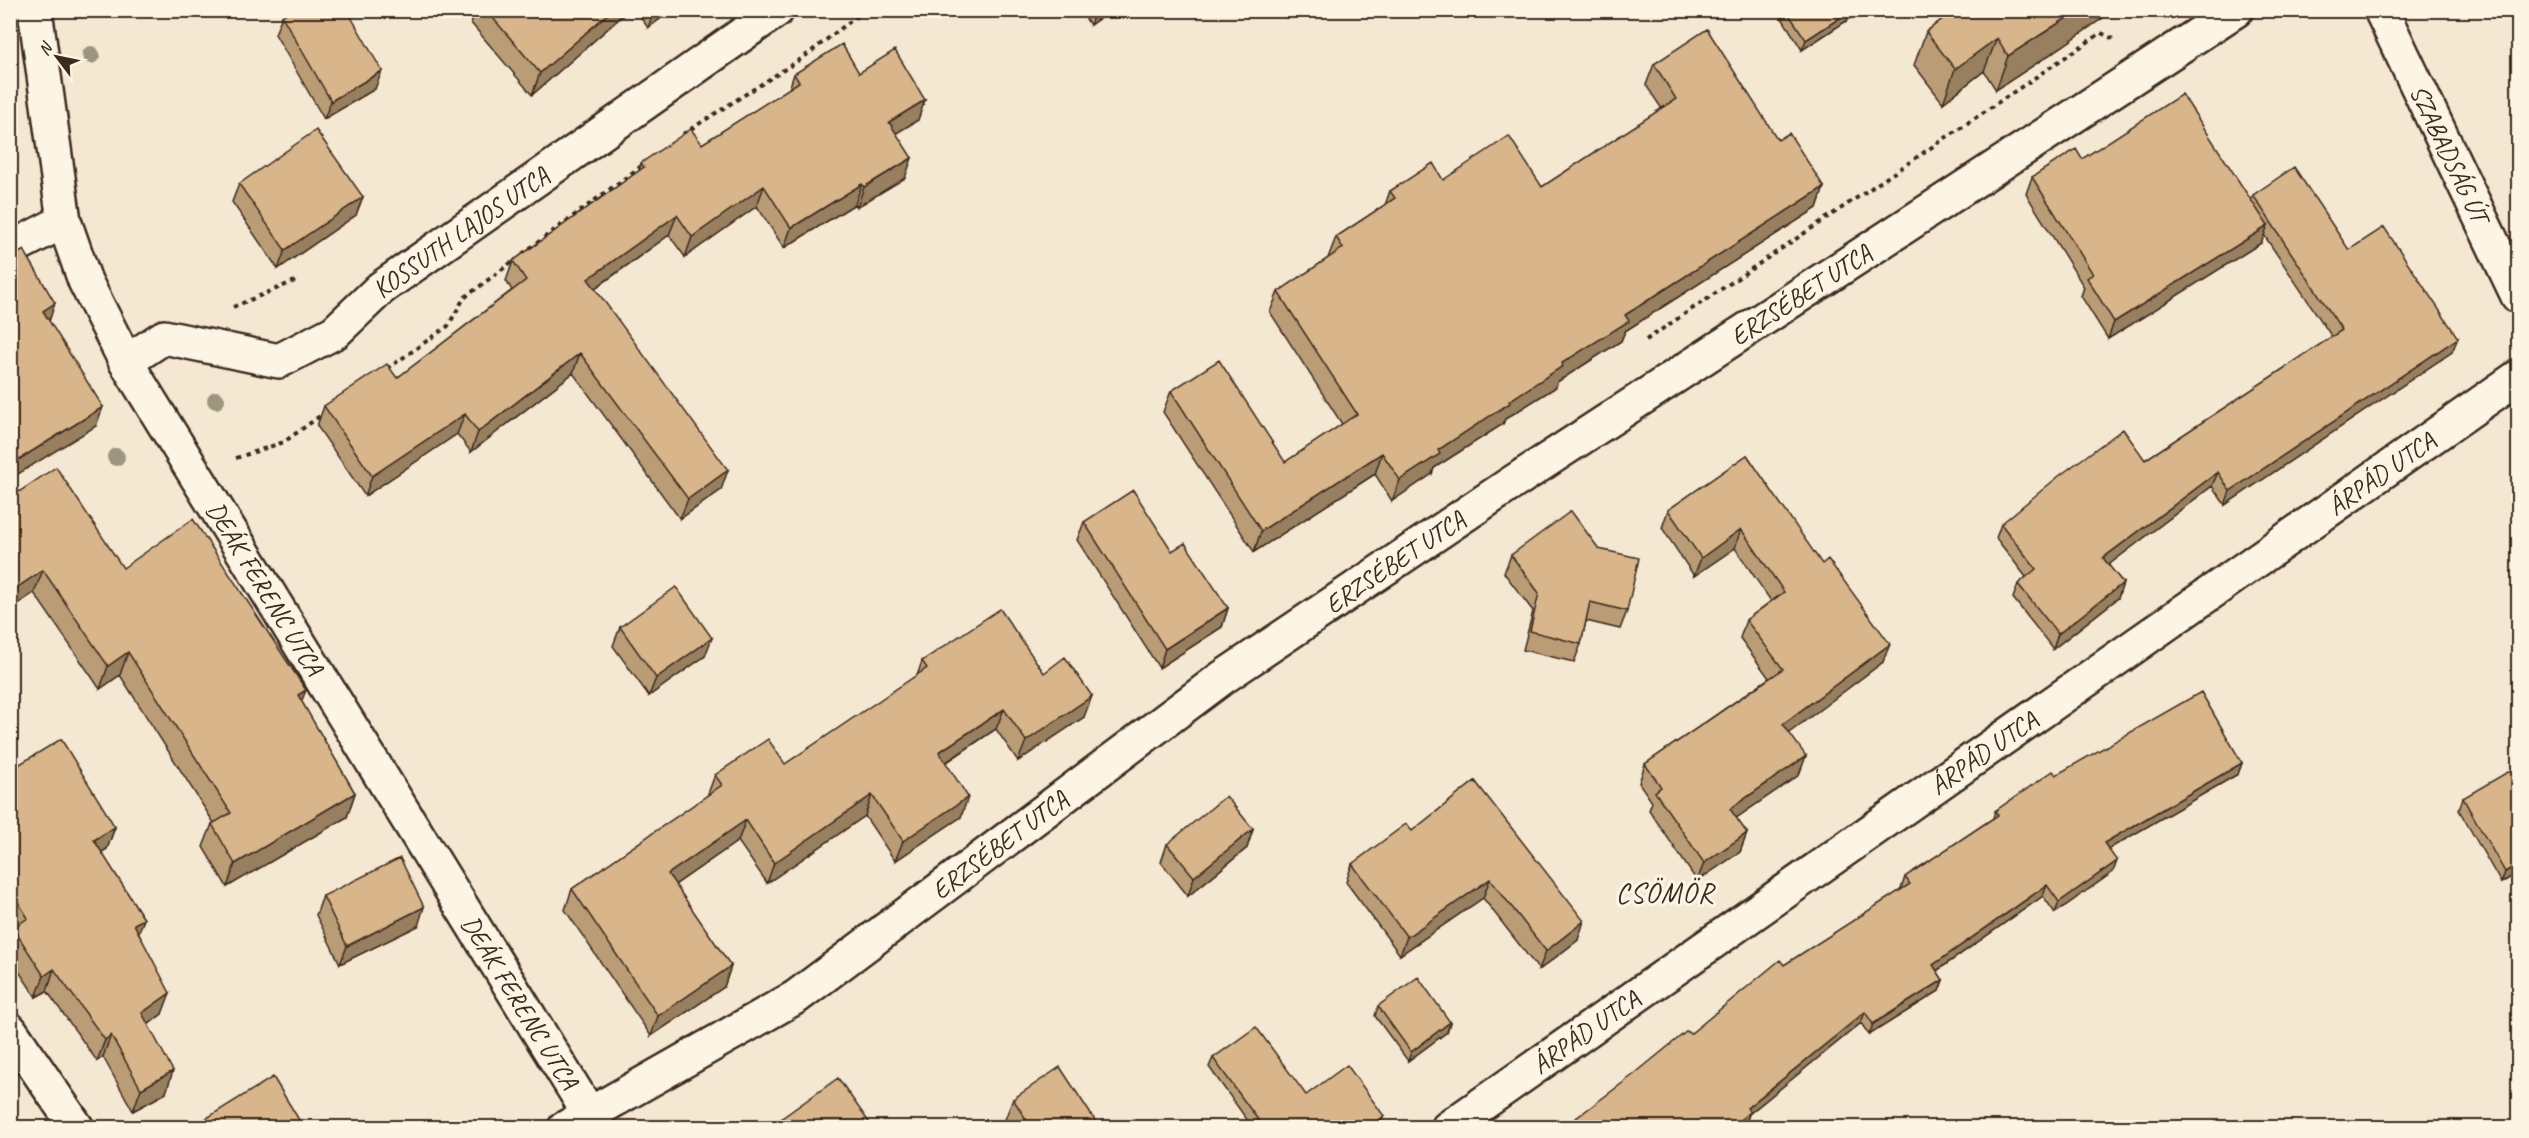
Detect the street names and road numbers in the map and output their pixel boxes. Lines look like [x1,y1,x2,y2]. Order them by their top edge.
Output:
street label: SZABADSÁG ÚT [2402,79,2498,232]
street label: KOSSUTH LAJOS UTCA [365,159,556,305]
street label: ERZSÉBET UTCA [1724,236,1879,353]
street label: ÁRPÁD UTCA [2321,424,2443,523]
street label: DEÁK FERENC UTCA [199,496,332,683]
street label: ERZSÉBET UTCA [1319,503,1472,621]
street label: ÁRPÁD UTCA [1923,703,2045,802]
street label: ERZSÉBET UTCA [925,782,1076,907]
street label: DEÁK FERENC UTCA [454,909,587,1097]
street label: ÁRPÁD UTCA [1525,982,1647,1081]

